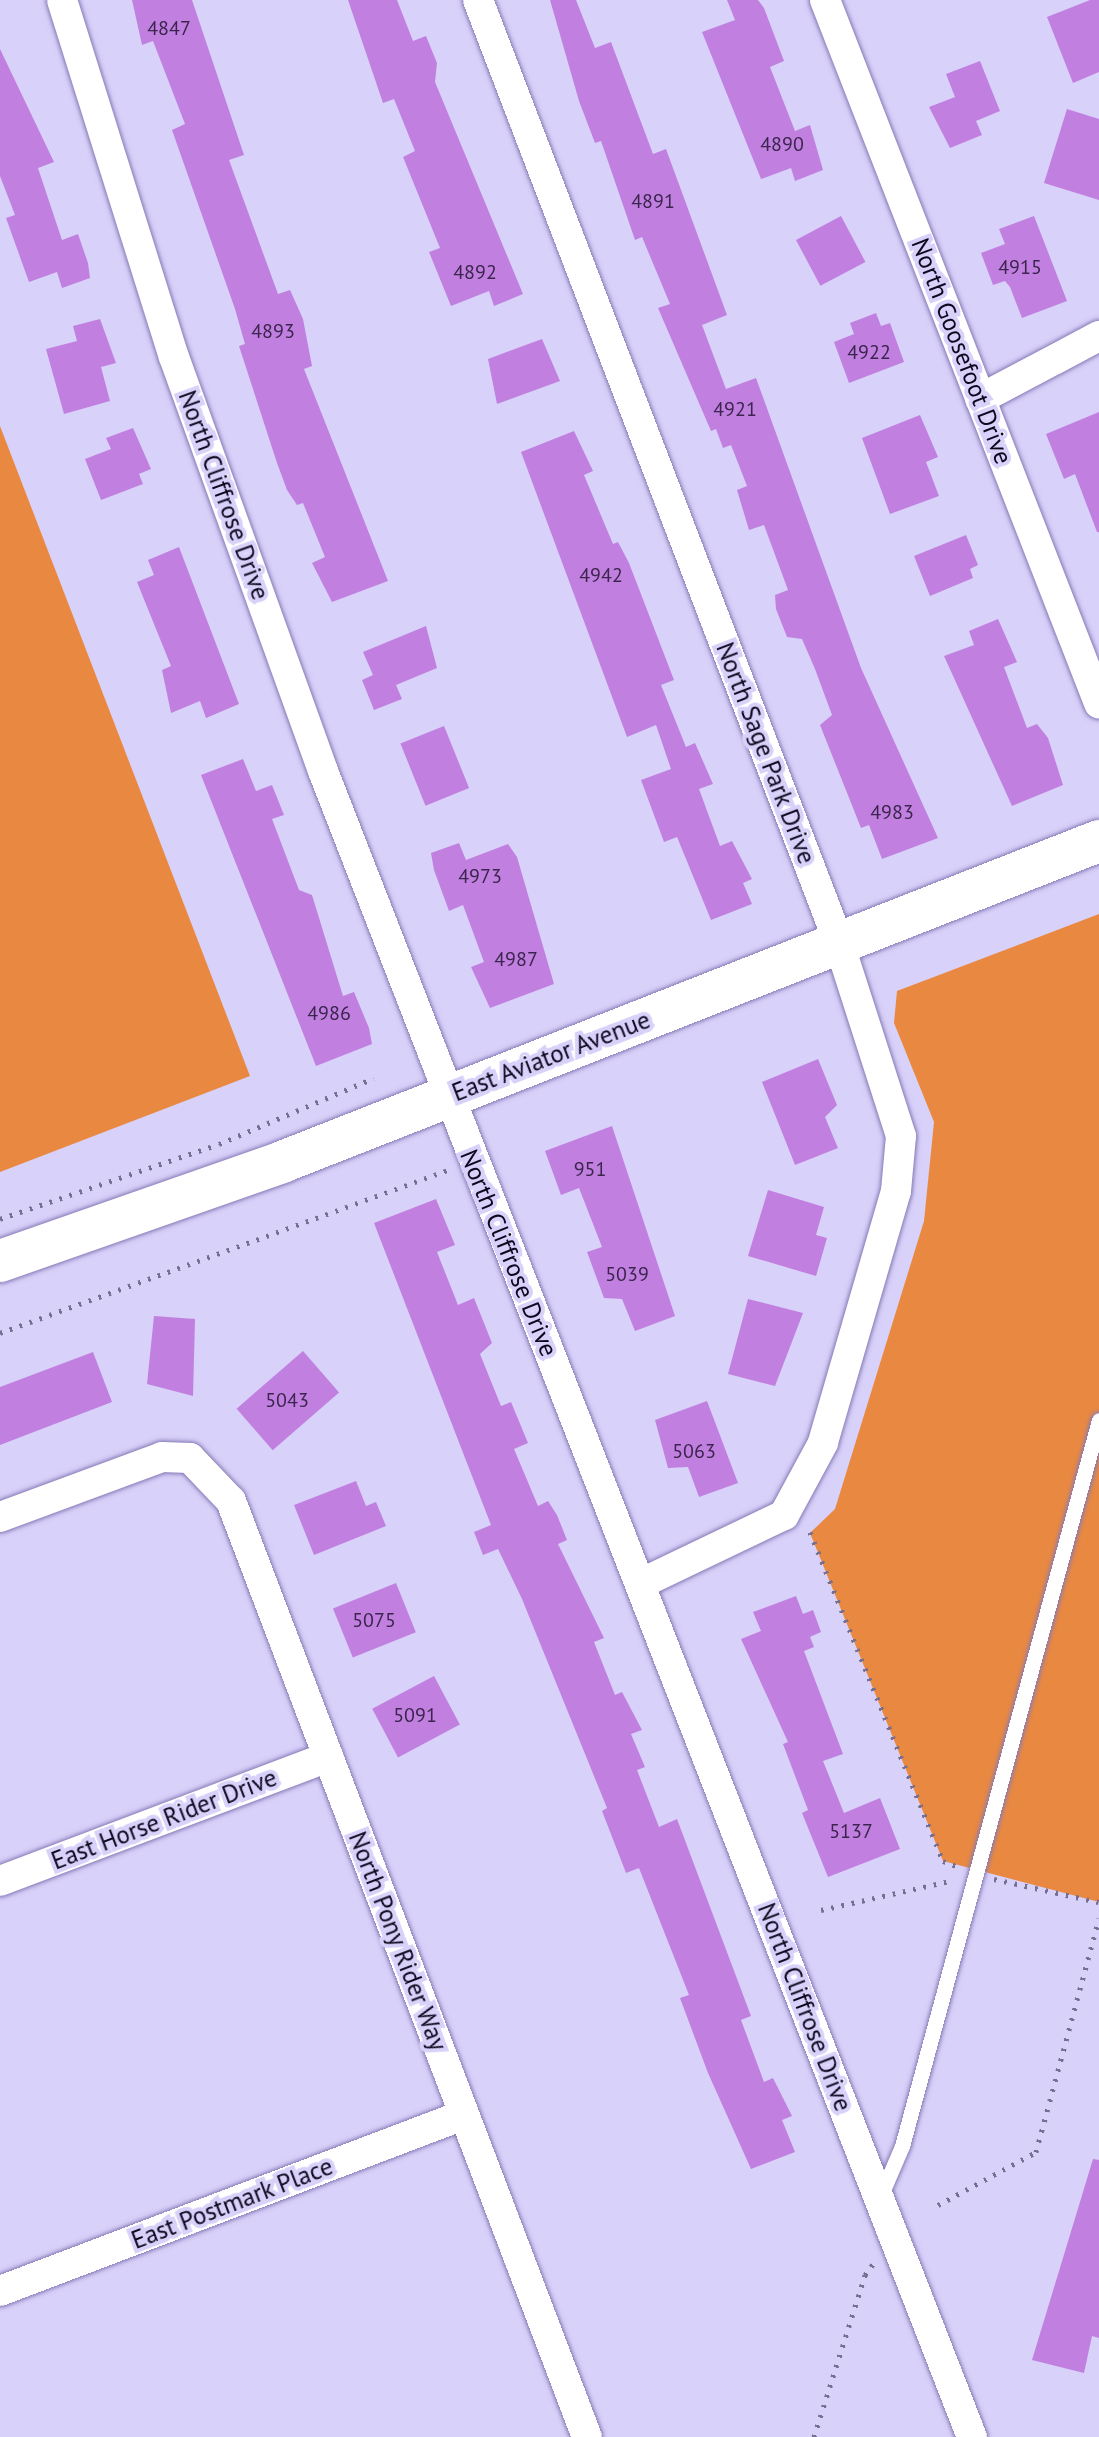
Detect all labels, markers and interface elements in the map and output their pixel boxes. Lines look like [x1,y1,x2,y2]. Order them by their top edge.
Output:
house number: 4847 [147,16,191,40]
house number: 4890 [760,132,804,156]
house number: 4891 [631,189,675,213]
street label: North Goosefoot Drive [905,234,1019,468]
house number: 4915 [998,255,1042,279]
house number: 4892 [453,260,497,284]
house number: 4893 [251,319,295,343]
house number: 4922 [847,340,891,364]
street label: North Cliffrose Drive [172,386,276,604]
house number: 4921 [713,397,757,421]
house number: 4942 [579,563,623,587]
street label: North Sage Park Drive [710,638,822,868]
house number: 4983 [870,800,914,824]
house number: 4973 [458,864,502,888]
house number: 4987 [494,947,538,971]
house number: 4986 [307,1001,351,1025]
street label: East Aviator Avenue [447,1004,655,1108]
street label: North Cliffrose Drive [454,1145,564,1361]
house number: 951 [574,1157,606,1181]
house number: 5039 [605,1262,649,1286]
house number: 5043 [265,1388,309,1412]
house number: 5063 [672,1439,716,1463]
house number: 5075 [352,1608,396,1632]
house number: 5091 [393,1703,437,1727]
street label: East Horse Rider Drive [47,1762,281,1876]
house number: 5137 [829,1819,873,1843]
street label: North Pony Rider Way [342,1827,454,2055]
street label: North Cliffrose Drive [752,1899,858,2115]
street label: East Postmark Place [127,2151,337,2255]

